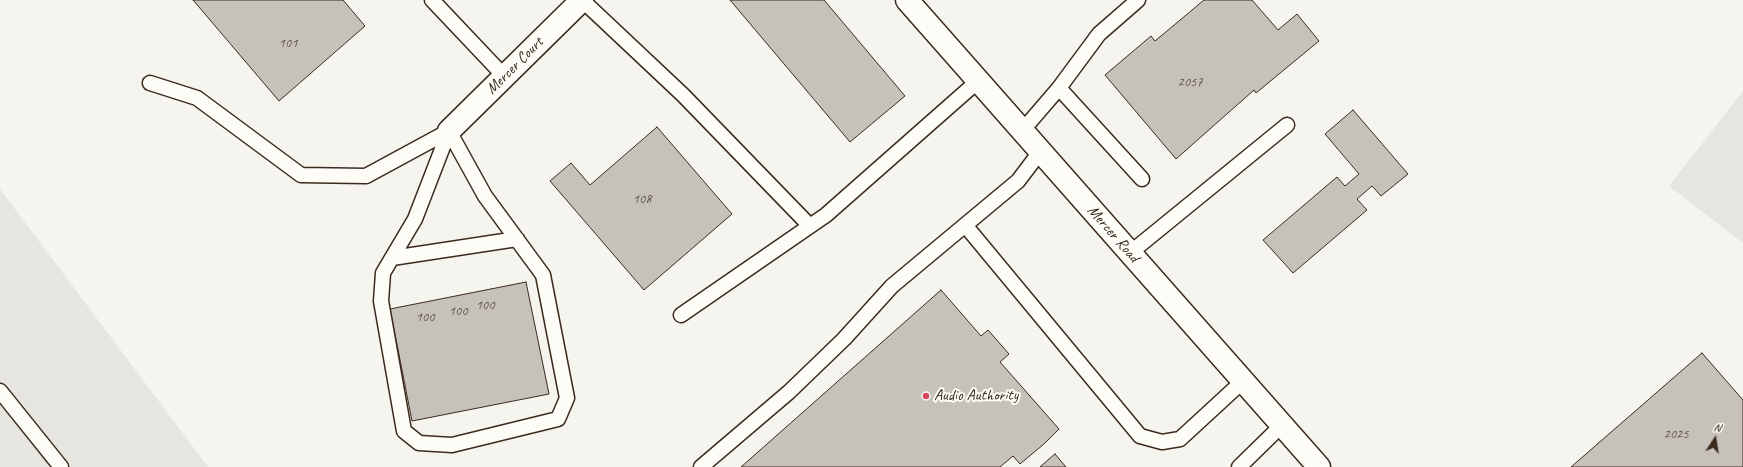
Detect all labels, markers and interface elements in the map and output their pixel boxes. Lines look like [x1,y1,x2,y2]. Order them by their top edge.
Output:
street label: Mercer Court [482,33,548,99]
house number: 101 [279,35,297,51]
house number: 2057 [1177,74,1203,90]
house number: 108 [633,191,651,207]
street label: Mercer Road [1083,201,1143,267]
house number: 100 [476,297,494,313]
house number: 100 [449,303,467,319]
house number: 100 [416,309,434,325]
place label: Audio Authority [934,386,1018,406]
marker: Audio Authority [921,391,931,401]
north arrow [1695,419,1735,459]
text: N [1713,420,1722,435]
house number: 2025 [1663,426,1689,442]

